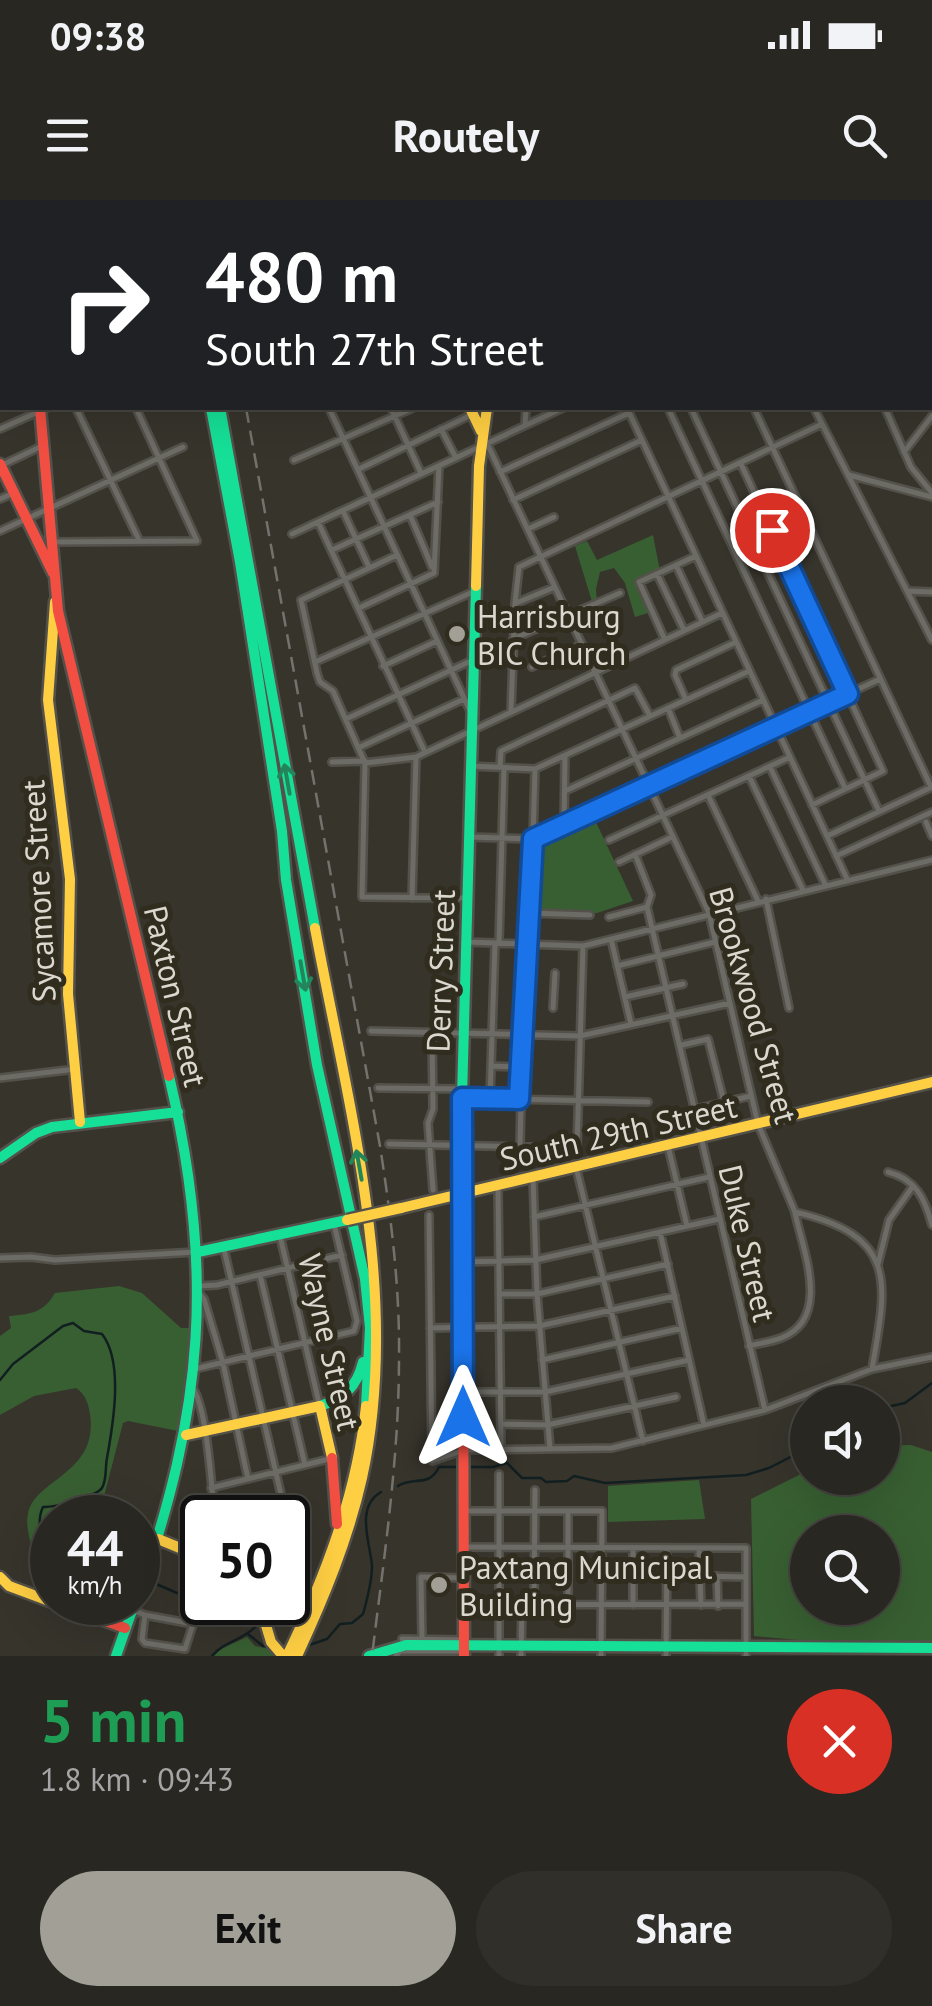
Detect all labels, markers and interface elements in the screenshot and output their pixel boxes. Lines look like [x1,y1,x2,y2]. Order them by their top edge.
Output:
text: 09:38 [50,11,146,60]
text: Routely [393,106,539,164]
icon: menu [40,108,95,163]
icon: search [837,108,892,163]
text: 480 m [205,231,398,321]
icon: right [40,240,170,370]
text: South 27th Street [205,319,544,377]
pin [730,488,815,573]
icon: arrive [745,503,800,558]
place label: Harrisburg BIC Church [477,595,626,674]
marker: Harrisburg BIC Church [446,623,468,645]
one-way arrow [277,764,296,796]
street label: Sycamore Street [11,779,65,1003]
street label: Brookwood Street [700,882,808,1128]
street label: Derry Street [416,889,464,1053]
street label: Paxton Street [135,901,217,1091]
one-way arrow [294,959,313,991]
street label: South 29th Street [495,1084,741,1180]
one-way arrow [349,1150,368,1182]
street label: Duke Street [710,1160,786,1326]
street label: Wayne Street [289,1250,371,1435]
position arrow [411,1365,515,1469]
map controls [790,1385,900,1625]
button: sound [790,1385,900,1495]
speed limit sign: 50 [180,1495,310,1625]
text: 44 [67,1515,123,1580]
button: search [790,1515,900,1625]
place label: Paxtang Municipal Building [459,1546,713,1625]
text: km/h [68,1569,122,1601]
marker: Paxtang Municipal Building [428,1574,450,1596]
text: 5 min [40,1681,186,1759]
button: close [787,1689,892,1794]
text: 1.8 km · 09:43 [40,1758,234,1800]
button: Exit [40,1871,456,1986]
button: Share [476,1871,892,1986]

